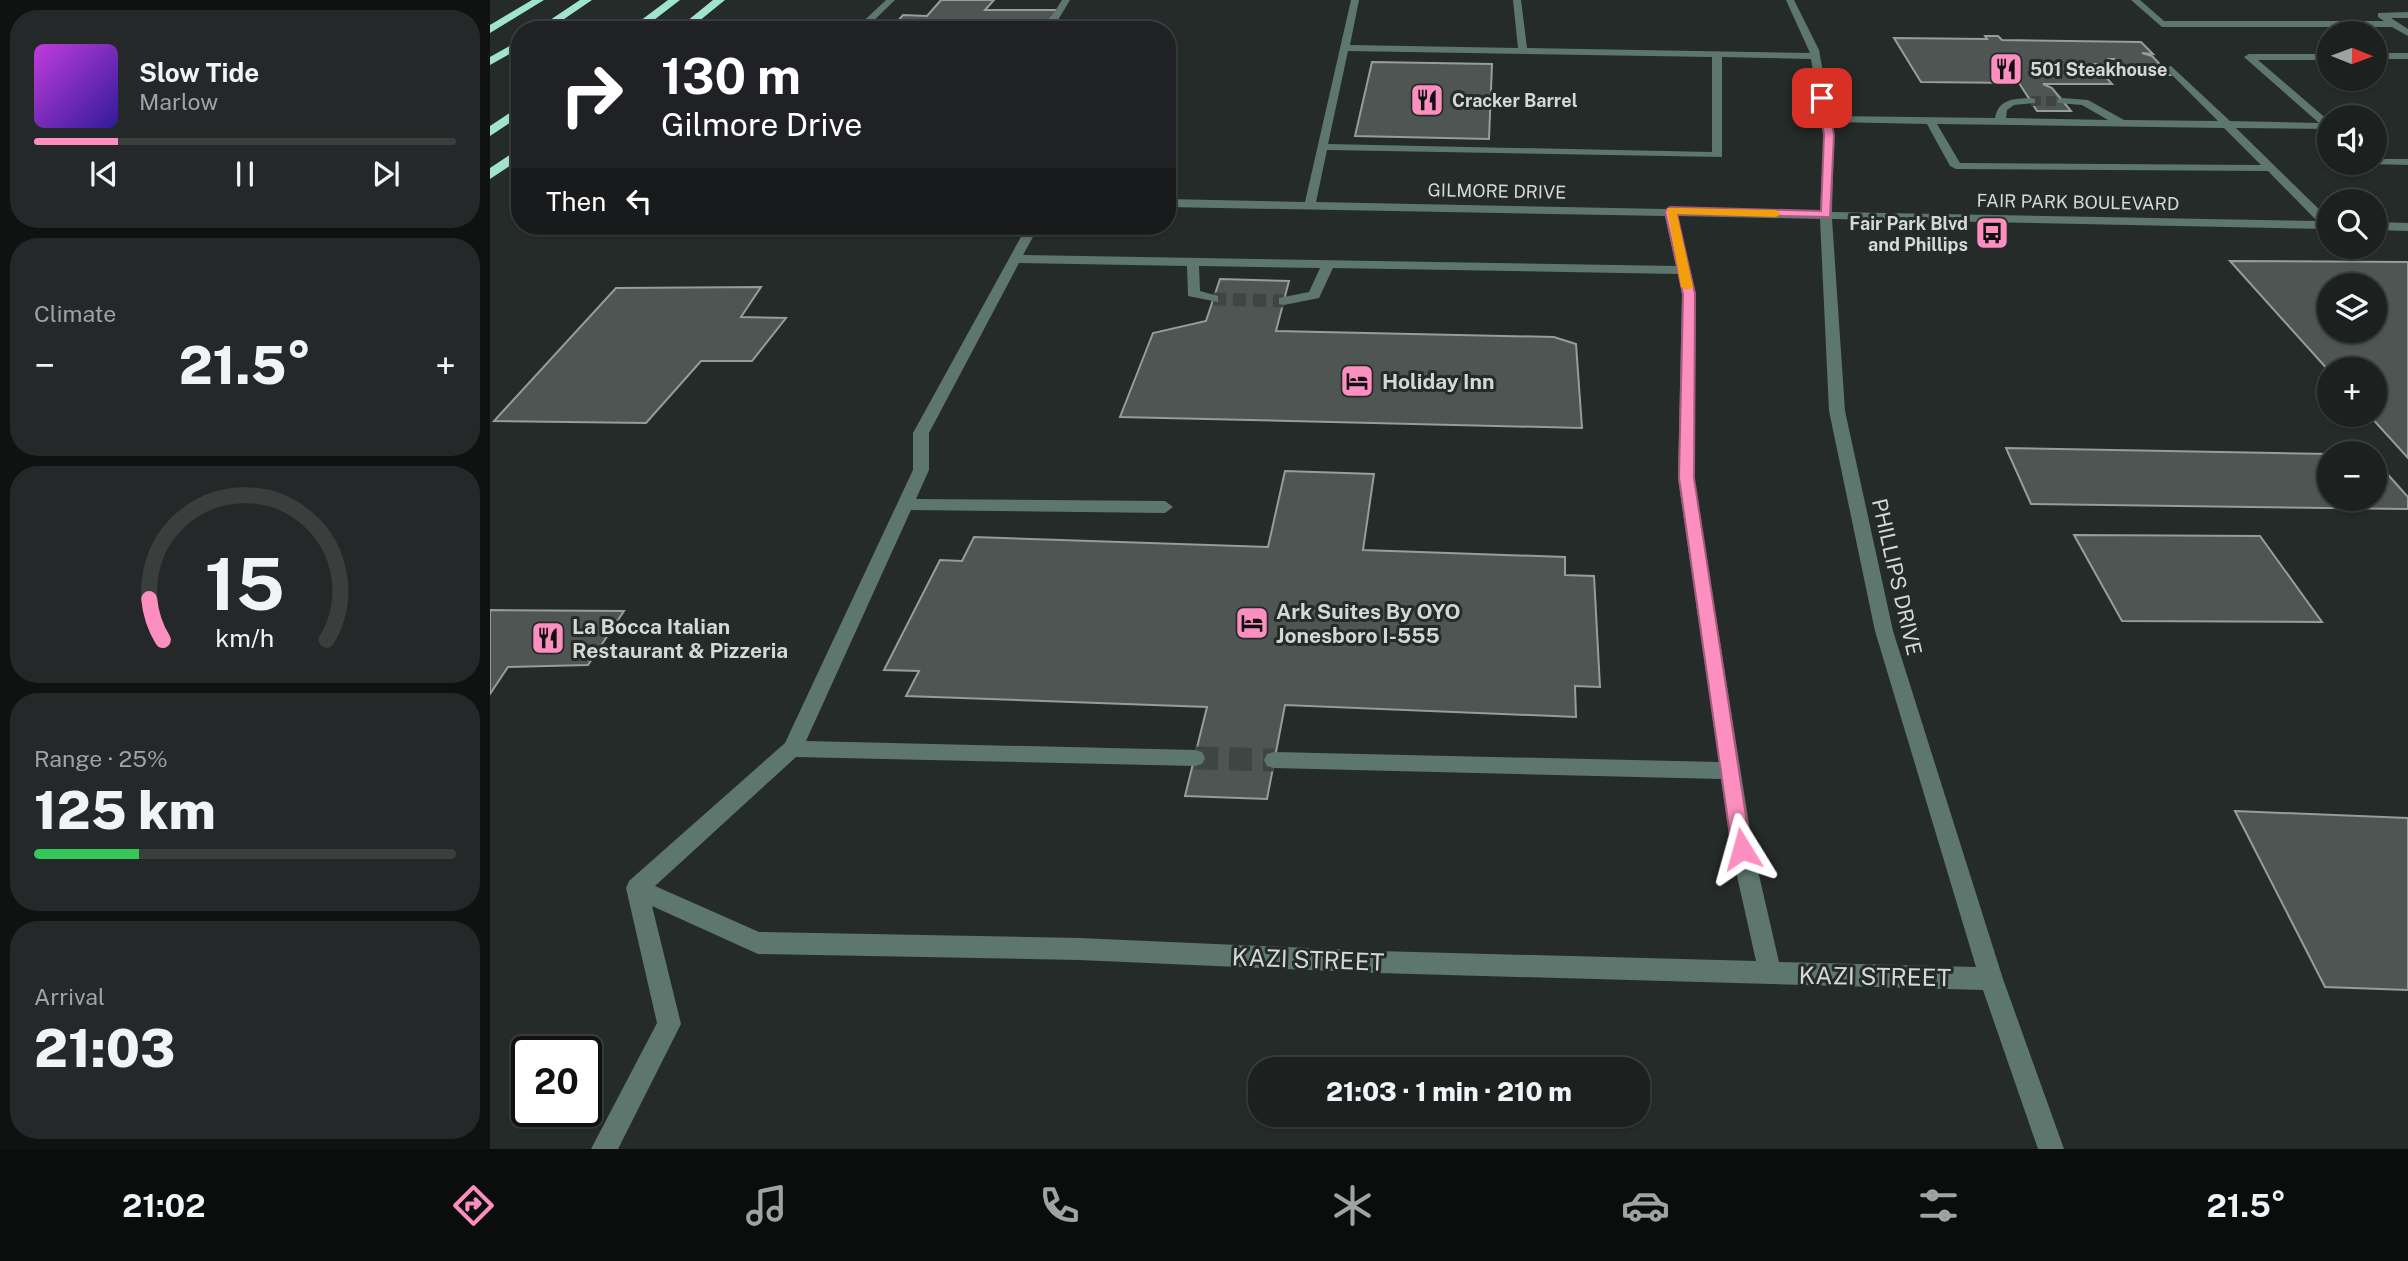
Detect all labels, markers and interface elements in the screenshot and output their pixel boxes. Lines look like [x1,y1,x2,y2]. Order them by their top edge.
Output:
north arrow [2317,21,2387,91]
map controls [2317,21,2387,511]
text: 130 m [661,47,801,105]
icon: right [546,49,637,140]
restaurant icon: 501 Steakhouse [1987,50,2025,88]
text: Slow Tide [139,57,259,88]
place label: 501 Steakhouse [2030,59,2167,80]
pin [1792,68,1852,128]
icon: arrive [1803,79,1841,117]
restaurant icon: Cracker Barrel [1408,81,1446,119]
text: Marlow [139,88,218,115]
place label: Cracker Barrel [1452,90,1578,111]
button: sound [2317,105,2387,175]
text: Gilmore Drive [661,106,862,143]
icon: previous [85,155,123,193]
icon: pause [226,155,264,193]
icon: next [367,155,405,193]
street label: GILMORE DRIVE [1428,179,1566,203]
icon: left [620,182,658,220]
text: Then [546,186,606,217]
button: search [2317,189,2387,259]
street label: FAIR PARK BOULEVARD [1977,190,2179,214]
place label: Fair Park Blvd and Phillips [1849,213,1968,255]
bus stop icon: Fair Park Blvd and Phillips [1973,214,2011,252]
button: layers [2317,273,2387,343]
text: Climate [34,300,116,327]
text: 21.5° [179,335,311,396]
text: − [34,343,55,388]
text: + [435,343,456,388]
button: + [2317,357,2387,427]
hotel icon: Holiday Inn [1338,362,1376,400]
place label: Holiday Inn [1382,369,1494,394]
button: − [2317,441,2387,511]
street label: PHILLIPS DRIVE [1867,496,1927,658]
text: 15 [205,542,285,627]
place label: Ark Suites By OYO Jonesboro I-555 [1276,599,1460,648]
hotel icon: Ark Suites By OYO Jonesboro I-555 [1233,604,1271,642]
place label: La Bocca Italian Restaurant & Pizzeria [572,614,788,663]
restaurant icon: La Bocca Italian Restaurant & Pizzeria [529,619,567,657]
text: km/h [216,623,274,653]
text: Range · 25% [34,745,168,772]
text: 125 km [34,780,216,841]
position arrow [1705,812,1779,886]
street label: KAZI STREET [1231,942,1385,976]
street label: KAZI STREET [1798,961,1952,991]
text: Arrival [34,983,105,1010]
text: 21:03 [34,1018,175,1079]
speed limit sign: 20 [511,1036,602,1127]
text: 21:03 · 1 min · 210 m [1326,1076,1572,1107]
icon: directions [449,1181,498,1230]
icon: music [742,1181,791,1230]
icon: phone [1035,1181,1084,1230]
icon: climate [1328,1181,1377,1230]
icon: car [1621,1181,1670,1230]
icon: filters [1914,1181,1963,1230]
text: 21:02 [122,1187,206,1224]
text: 21.5° [2207,1187,2286,1224]

